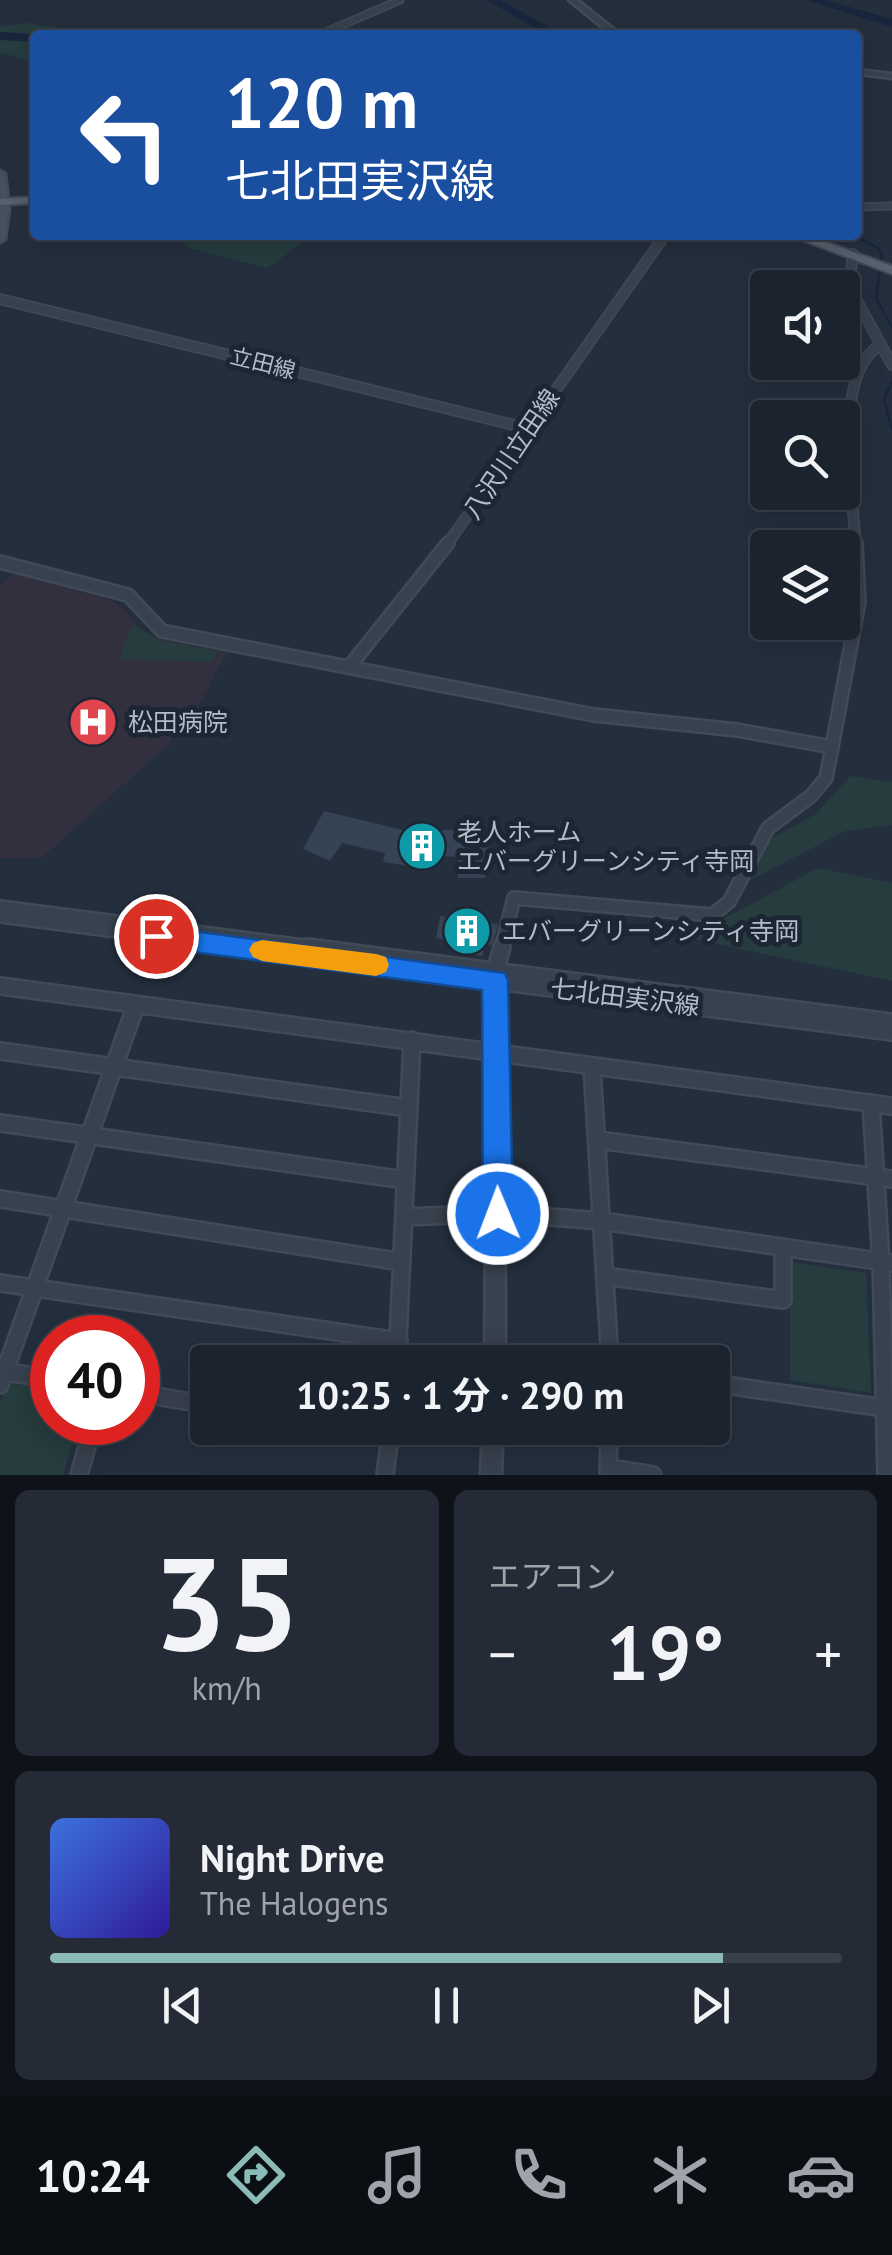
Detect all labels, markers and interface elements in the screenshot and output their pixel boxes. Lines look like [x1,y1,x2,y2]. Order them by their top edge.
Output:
text: 120 m [225,57,418,147]
icon: left [60,70,190,200]
text: 七北田実沢線 [225,151,495,209]
map controls [750,270,860,640]
button: sound [750,270,860,380]
street label: 立田線 [228,341,298,385]
street label: 八沢川立田線 [456,383,566,525]
button: search [750,400,860,510]
button: layers [750,530,860,640]
hospital icon: 松田病院 [67,696,119,748]
place label: 松田病院 [128,706,228,738]
place label: 老人ホーム エバーグリーンシティ寺岡 [457,816,754,877]
building icon: 老人ホーム エバーグリーンシティ寺岡 [396,820,448,872]
pin [114,894,199,979]
building icon: エバーグリーンシティ寺岡 [441,905,493,957]
icon: arrive [129,909,184,964]
place label: エバーグリーンシティ寺岡 [502,915,799,947]
street label: 七北田実沢線 [549,972,701,1022]
position arrow [446,1162,550,1266]
speed limit sign: 40 [30,1315,160,1445]
text: 10:25 · 1 分 · 290 m [296,1370,624,1419]
text: 35 [153,1518,300,1686]
text: エアコン [489,1555,617,1597]
text: 19° [606,1604,724,1701]
text: − [489,1618,516,1689]
text: + [814,1618,842,1689]
text: km/h [192,1667,262,1709]
text: Night Drive [200,1833,384,1882]
text: The Halogens [200,1882,388,1924]
icon: previous [155,1978,210,2033]
icon: pause [419,1978,474,2033]
icon: next [683,1978,738,2033]
icon: directions [221,2140,291,2210]
icon: music [362,2140,432,2210]
icon: phone [504,2140,574,2210]
icon: climate [645,2140,715,2210]
icon: car [786,2140,856,2210]
text: 10:24 [36,2146,150,2204]

